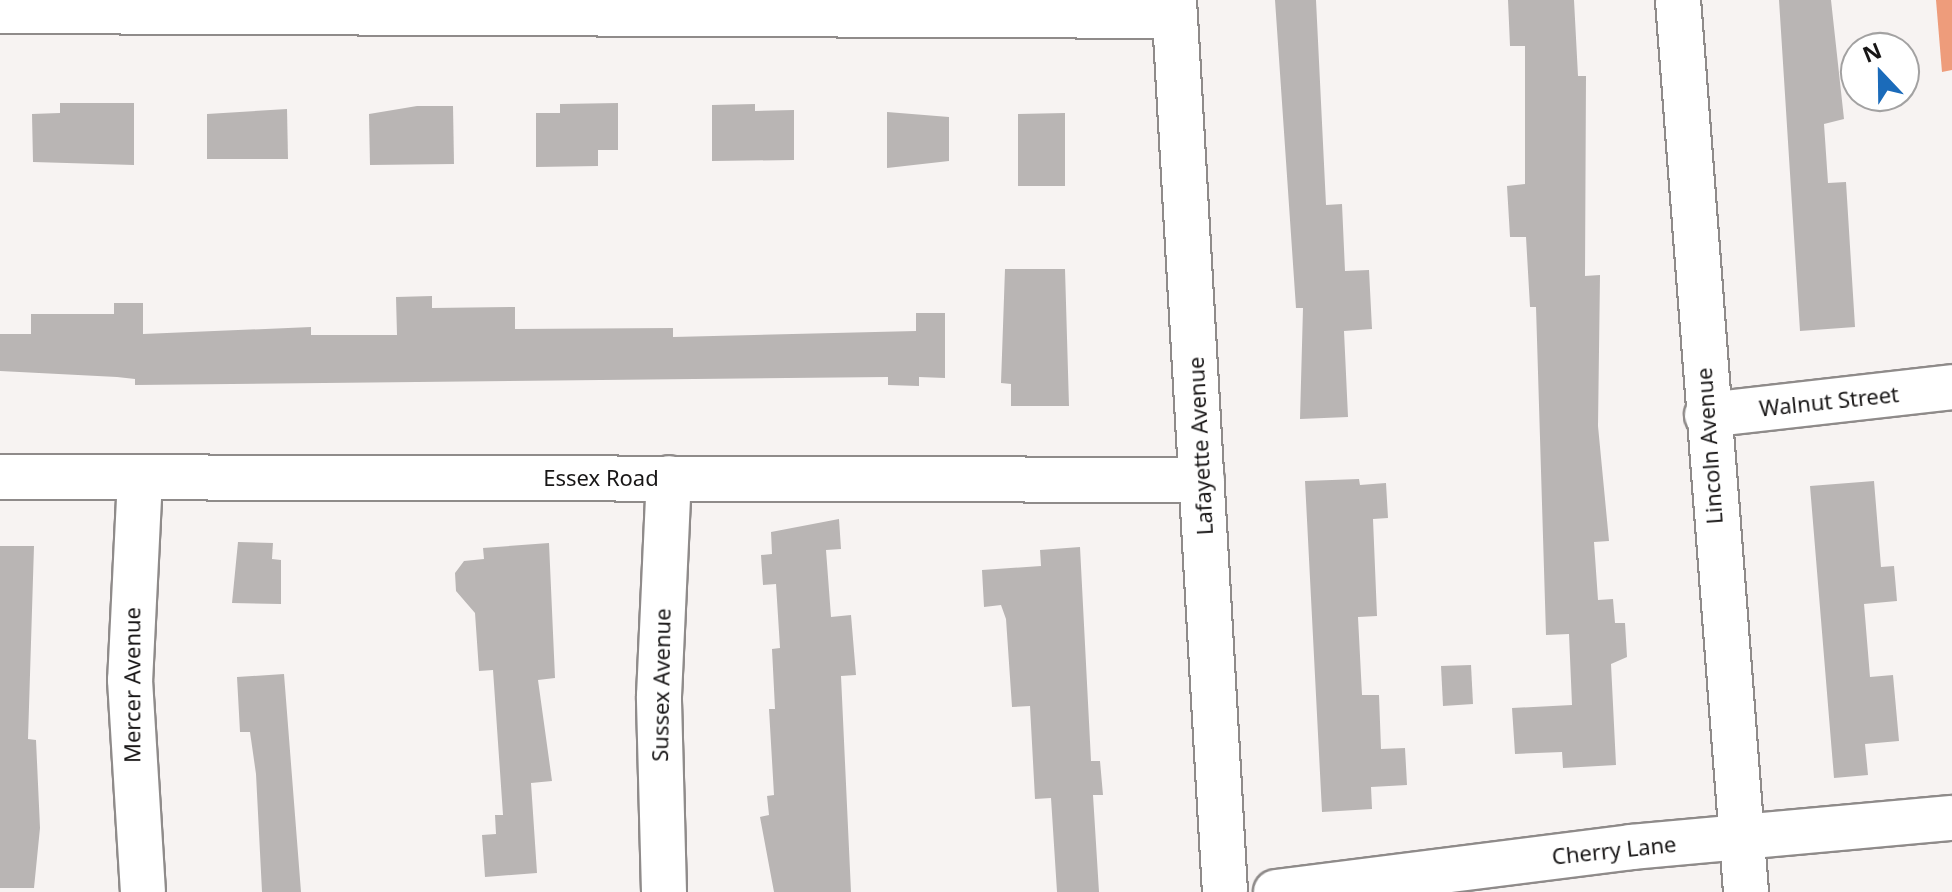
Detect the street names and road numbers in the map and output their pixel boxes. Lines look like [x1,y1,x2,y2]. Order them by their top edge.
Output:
street label: Lafayette Avenue [1182,356,1218,536]
street label: Lincoln Avenue [1690,367,1728,525]
street label: Walnut Street [1758,381,1900,421]
street label: Essex Road [543,465,659,491]
street label: Mercer Avenue [119,607,145,763]
street label: Sussex Avenue [646,608,676,762]
street label: Cherry Lane [1551,830,1677,870]

